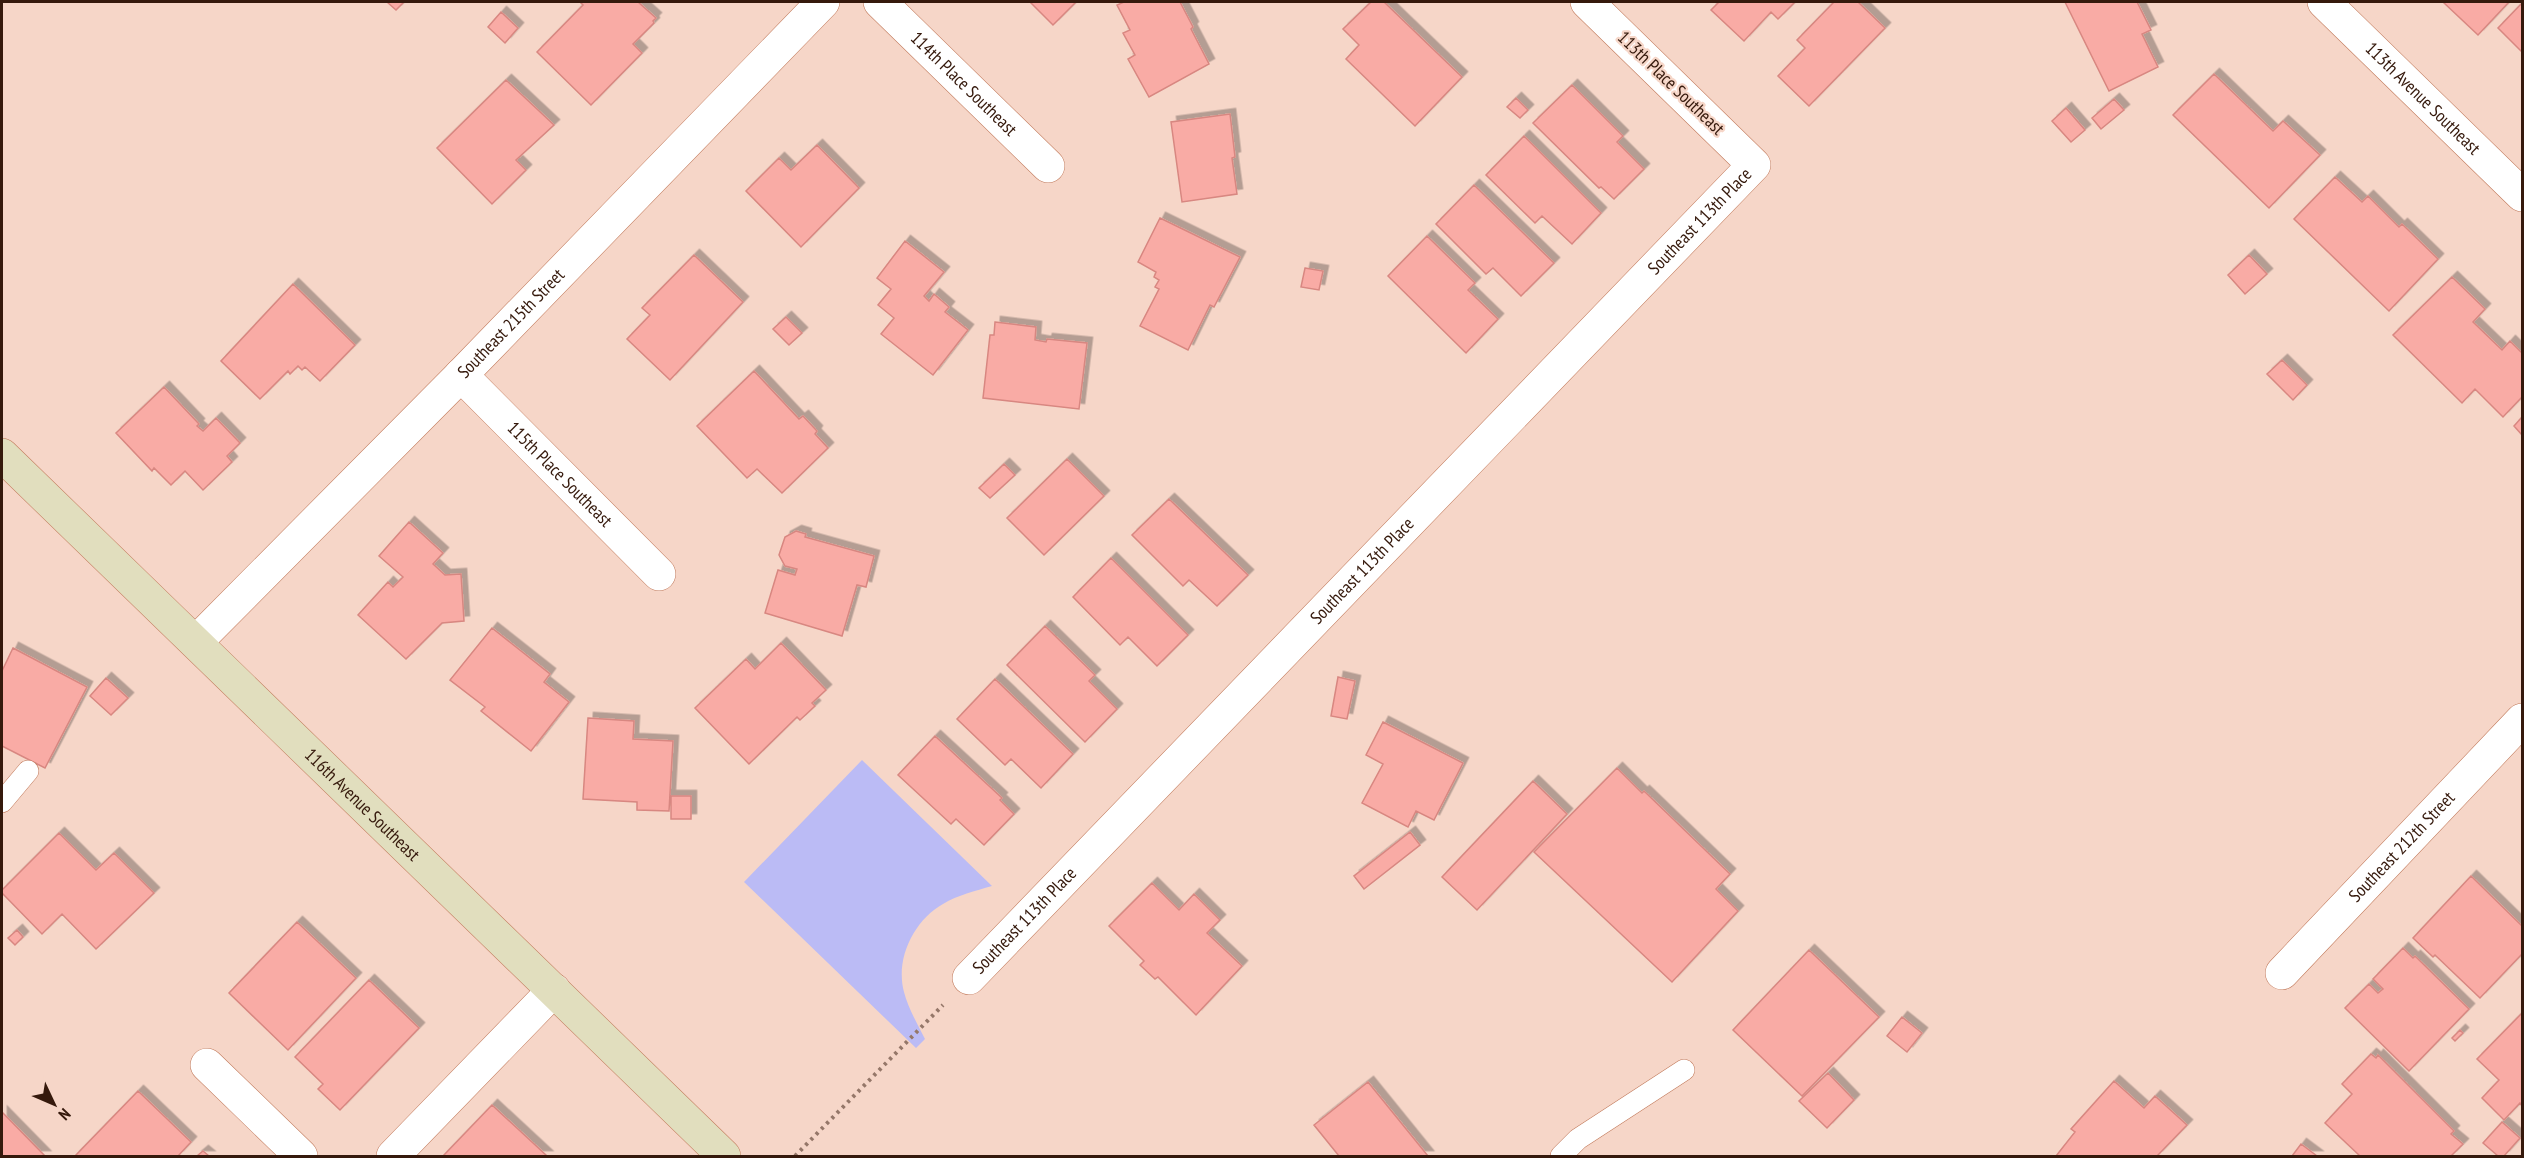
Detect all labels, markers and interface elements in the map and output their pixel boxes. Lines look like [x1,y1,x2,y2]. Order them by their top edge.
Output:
street label: 114th Place Southeast [906,26,1022,140]
street label: 113th Place Southeast [1613,26,1730,139]
street label: 113th Avenue Southeast [2361,37,2486,159]
street label: Southeast 113th Place [1643,163,1756,279]
street label: Southeast 215th Street [452,263,569,383]
street label: 115th Place Southeast [503,416,618,532]
street label: Southeast 113th Place [1305,512,1419,629]
street label: 116th Avenue Southeast [300,743,425,865]
street label: Southeast 212th Street [2343,786,2459,907]
street label: Southeast 113th Place [967,862,1081,978]
north arrow [24,1074,84,1134]
text: N [55,1104,75,1124]

